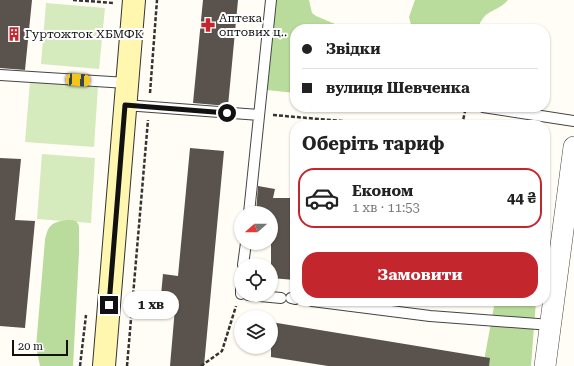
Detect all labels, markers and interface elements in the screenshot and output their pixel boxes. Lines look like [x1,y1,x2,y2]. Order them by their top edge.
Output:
place label: Аптека оптових ц‥ [219,11,287,39]
pharmacy icon: Аптека оптових ц‥ [200,17,216,33]
building icon: Гуртожток ХБМФК [6,26,22,42]
place label: Гуртожток ХБМФК [25,27,144,41]
text: Звідки [326,40,381,58]
car [66,73,90,87]
text: вулиця Шевченка [326,79,470,97]
route start [218,104,236,122]
text: Оберіть тариф [302,133,444,154]
icon: car [304,180,340,216]
text: Економ [352,182,413,200]
text: 44 ₴ [507,189,536,207]
text: 1 хв · 11:53 [352,200,420,215]
north arrow [234,206,278,250]
map controls [234,206,278,354]
button: Замовити [302,252,538,298]
button: locate [234,258,278,302]
callout: 1 хв [123,291,179,319]
route end [100,296,118,314]
text: 1 хв [138,297,164,312]
button: layers [234,310,278,354]
scale bar [12,338,68,357]
text: 20 m [18,340,43,353]

